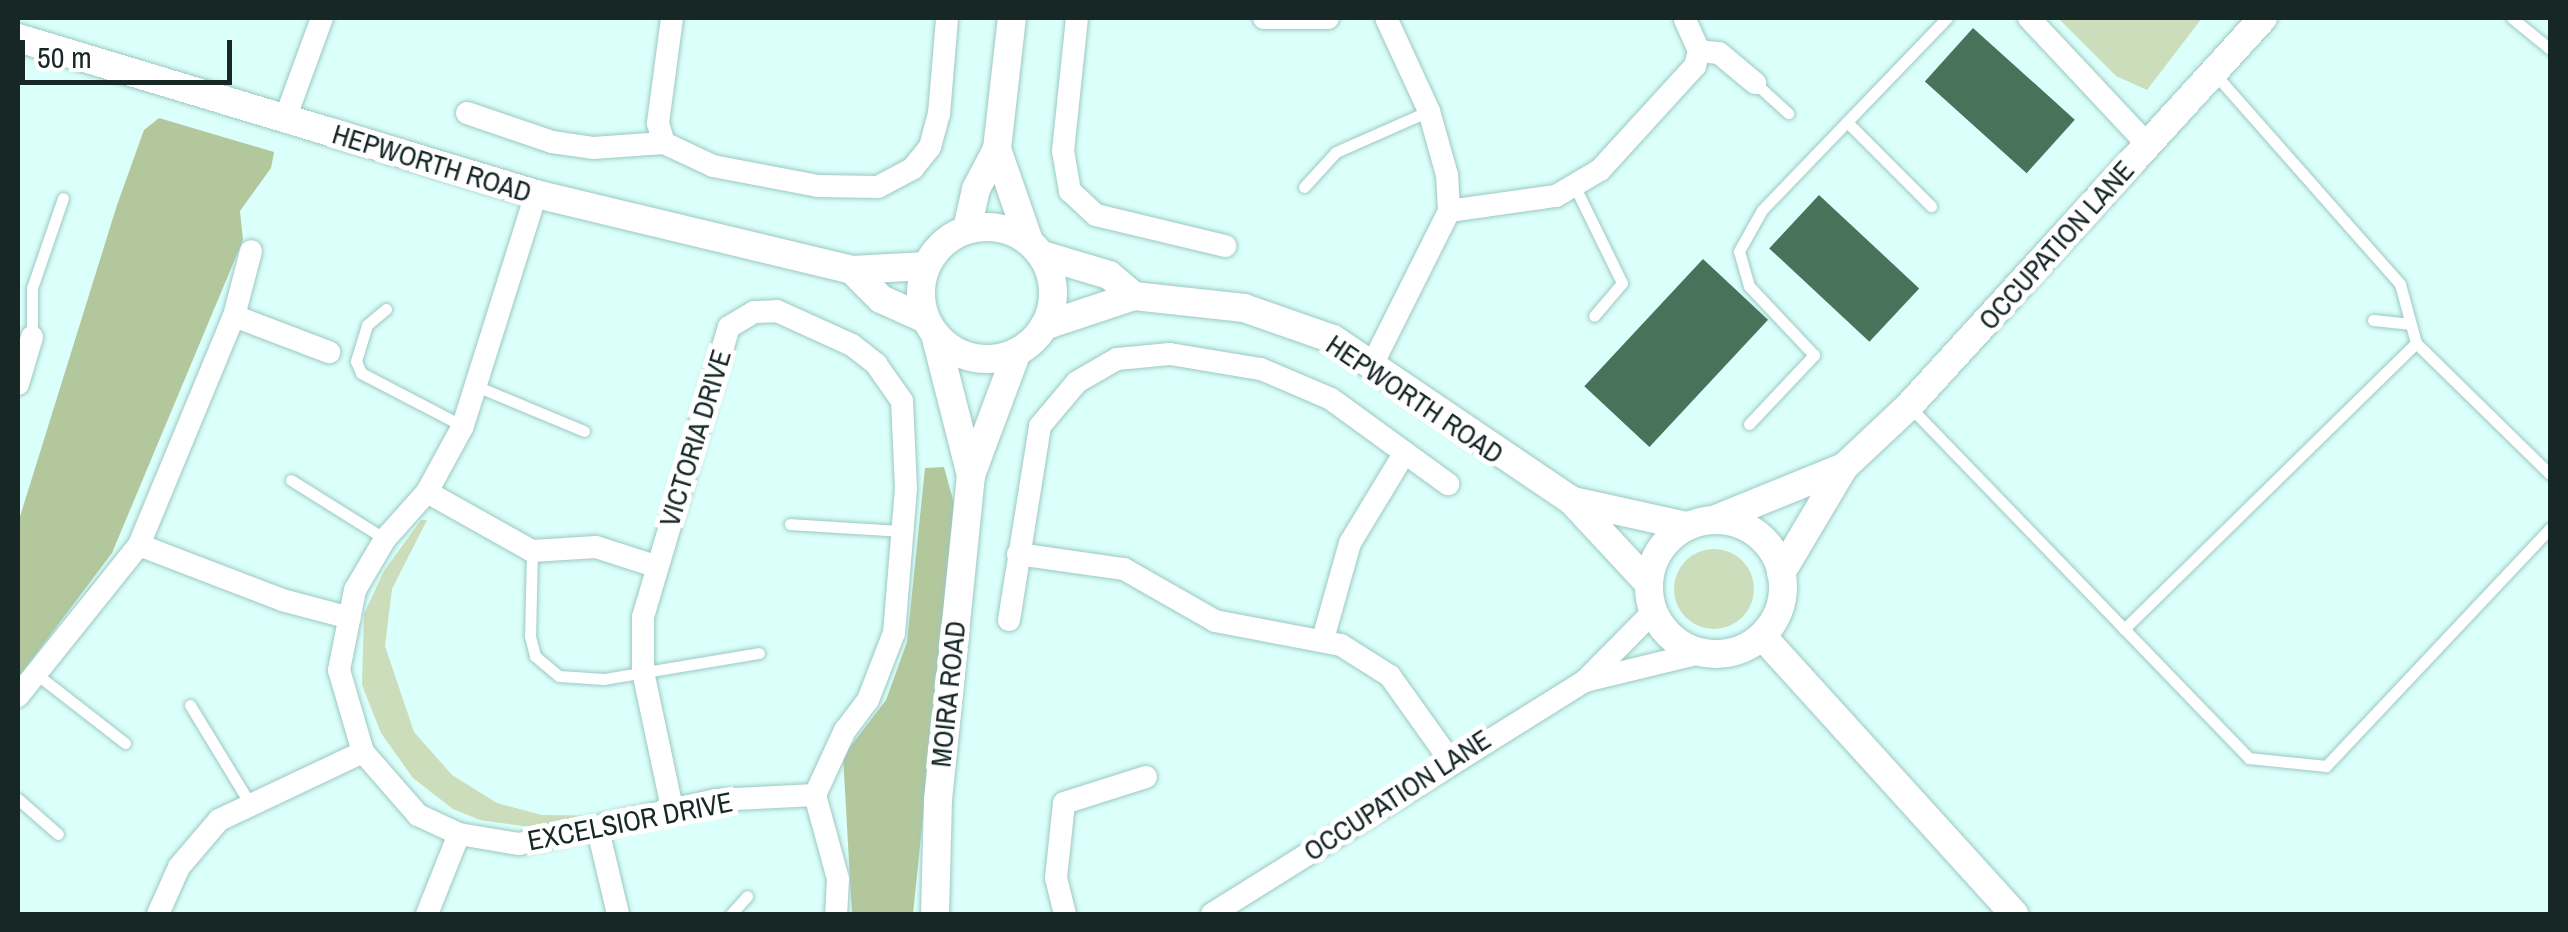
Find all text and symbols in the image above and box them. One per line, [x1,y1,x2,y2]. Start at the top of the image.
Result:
scale bar [25,20,238,82]
text: 50 m [37,37,92,77]
street label: HEPWORTH ROAD [328,117,536,209]
street label: OCCUPATION LANE [1971,153,2141,337]
street label: HEPWORTH ROAD [1320,327,1510,471]
street label: VICTORIA DRIVE [652,345,738,531]
street label: MOIRA ROAD [924,619,972,769]
street label: OCCUPATION LANE [1297,722,1497,868]
street label: EXCELSIOR DRIVE [525,785,735,857]

